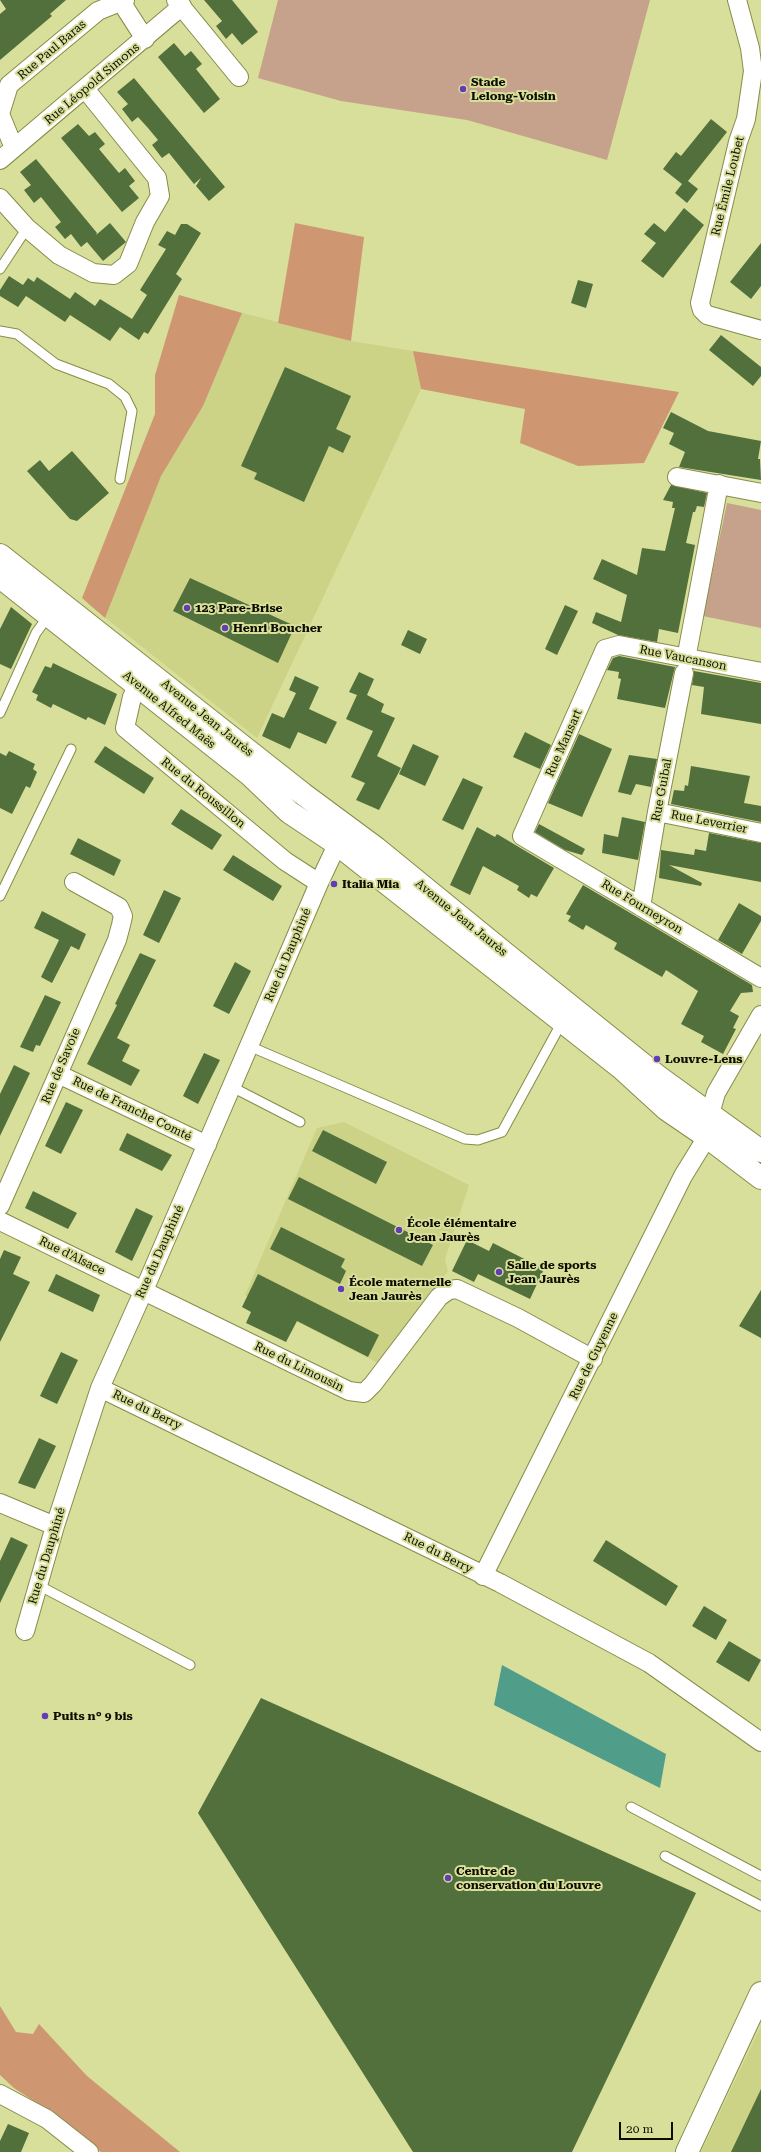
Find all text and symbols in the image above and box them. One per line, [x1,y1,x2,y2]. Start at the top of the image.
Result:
street label: Rue Paul Baras [15,17,89,83]
street label: Rue Léopold Simons [42,40,142,128]
place label: Stade Lelong-Voisin [471,75,556,103]
marker: Stade Lelong-Voisin [458,84,468,94]
street label: Rue Émile Loubet [709,135,747,237]
place label: 123 Pare-Brise [195,601,283,615]
marker: 123 Pare-Brise [182,603,192,613]
place label: Henri Boucher [233,621,322,635]
marker: Henri Boucher [220,623,230,633]
street label: Rue Vaucanson [638,642,728,674]
street label: Avenue Alfred Maës [120,668,218,752]
street label: Avenue Jean Jaurès [158,677,256,759]
street label: Rue Mansart [543,707,585,779]
street label: Rue du Roussillon [158,755,248,831]
street label: Rue Guibal [649,757,675,823]
street label: Rue Leverrier [670,808,748,836]
place label: Italia Mia [342,877,399,891]
street label: Avenue Jean Jaurès [412,877,510,959]
street label: Rue Fourneyron [598,877,686,937]
marker: Italia Mia [329,879,339,889]
street label: Rue du Dauphiné [262,906,314,1004]
street label: Rue de Savoie [39,1026,83,1106]
place label: Louvre-Lens [665,1052,743,1066]
marker: Louvre-Lens [652,1054,662,1064]
street label: Rue de Franche Comté [70,1074,194,1144]
street label: Rue du Dauphiné [133,1203,187,1301]
place label: École élémentaire Jean Jaurès [407,1216,516,1244]
marker: École élémentaire Jean Jaurès [394,1225,404,1235]
street label: Rue d'Alsace [37,1234,107,1278]
place label: Salle de sports Jean Jaurès [507,1258,596,1286]
marker: Salle de sports Jean Jaurès [494,1267,504,1277]
place label: École maternelle Jean Jaurès [349,1275,451,1303]
marker: École maternelle Jean Jaurès [336,1284,346,1294]
street label: Rue de Guyenne [567,1310,621,1402]
street label: Rue du Limousin [252,1339,346,1395]
street label: Rue du Berry [110,1387,184,1433]
street label: Rue du Dauphiné [25,1506,69,1606]
street label: Rue du Berry [401,1529,475,1577]
place label: Puits n° 9 bis [53,1709,133,1723]
marker: Puits n° 9 bis [40,1711,50,1721]
place label: Centre de conservation du Louvre [456,1864,601,1892]
marker: Centre de conservation du Louvre [443,1873,453,1883]
scale bar [621,2114,675,2140]
text: 20 m [626,2122,653,2136]

